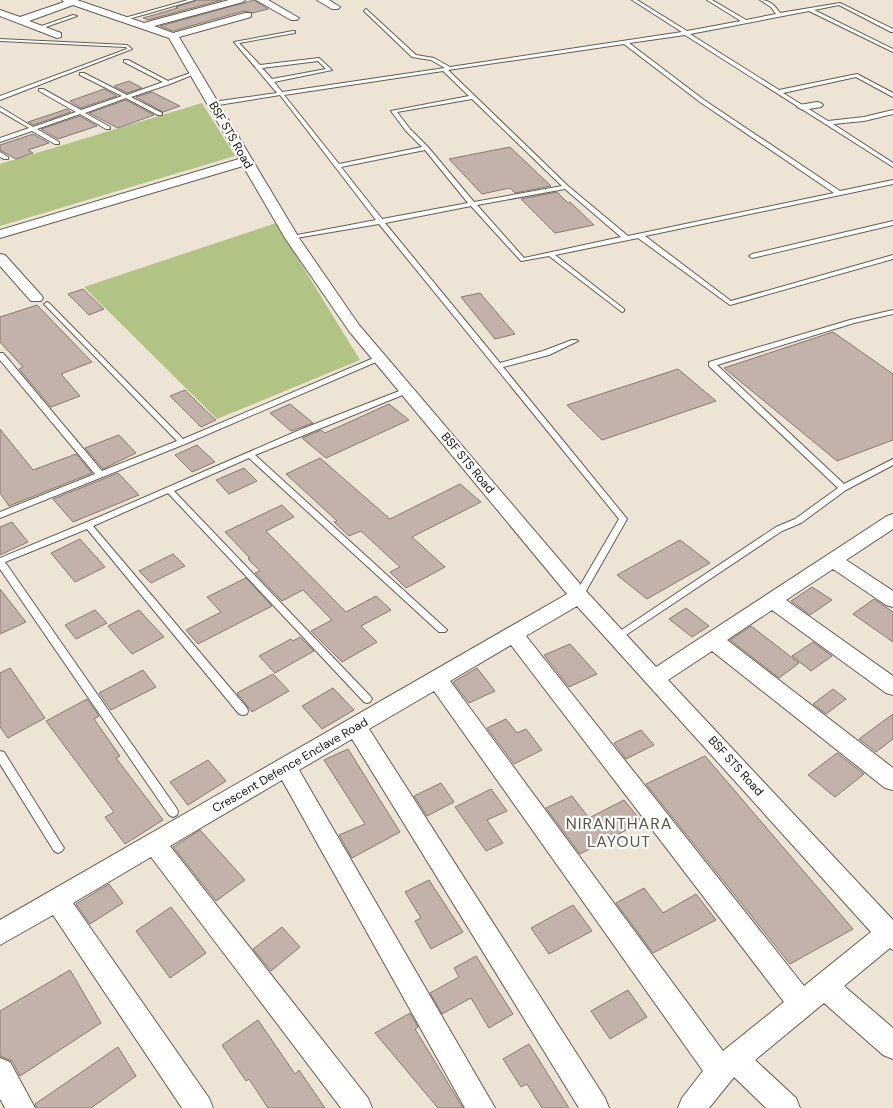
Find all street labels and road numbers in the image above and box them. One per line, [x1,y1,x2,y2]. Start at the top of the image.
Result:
street label: BSF STS Road [205,98,257,172]
street label: BSF STS Road [438,429,498,497]
street label: Crescent Defence Enclave Road [209,714,371,816]
street label: BSF STS Road [705,733,767,799]

